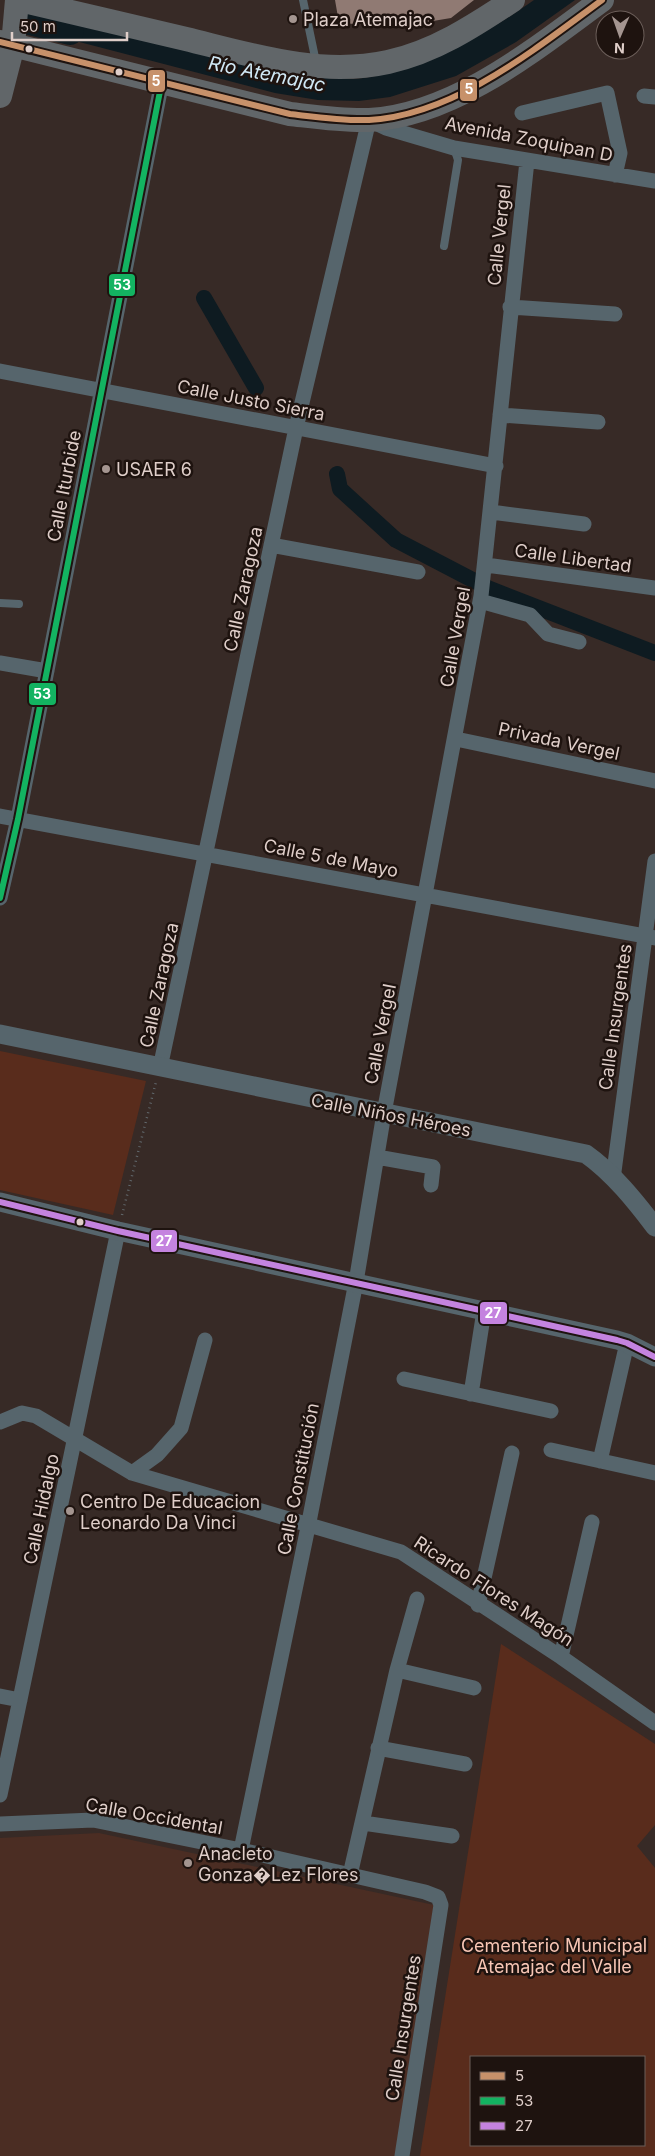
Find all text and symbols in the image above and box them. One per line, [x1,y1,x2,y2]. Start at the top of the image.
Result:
place label: Plaza Atemajac [303,9,433,30]
scale bar [12,10,128,42]
north arrow [595,10,645,60]
marker: Plaza Atemajac [287,13,299,25]
text: 50 m [20,17,56,36]
text: N [614,40,625,57]
unlabelled marker [24,44,34,54]
water label: Río Atemajac [207,51,328,97]
unlabelled marker [114,67,124,77]
line badge: 5 [147,69,166,93]
text: 5 [152,72,161,89]
line badge: 5 [459,78,478,102]
text: 5 [465,80,474,97]
street label: Avenida Zoquipan D [443,112,615,166]
street label: Calle Vergel [483,183,515,287]
line badge: 53 [108,273,136,297]
text: 53 [113,276,131,293]
street label: Calle Justo Sierra [175,375,327,425]
street label: Calle Iturbide [43,428,85,544]
place label: USAER 6 [116,459,192,480]
marker: USAER 6 [100,463,112,475]
street label: Calle Zaragoza [219,524,267,654]
street label: Calle Libertad [513,539,633,577]
street label: Calle Vergel [436,585,474,689]
line badge: 53 [28,682,57,706]
text: 53 [33,685,51,702]
street label: Privada Vergel [496,718,622,764]
street label: Calle 5 de Mayo [262,835,400,881]
street label: Calle Zaragoza [135,920,183,1050]
street label: Calle Insurgentes [594,943,636,1091]
street label: Calle Vergel [360,982,400,1086]
street label: Calle Niños Héroes [309,1089,473,1141]
unlabelled marker [75,1217,85,1227]
line badge: 27 [150,1229,178,1253]
text: 27 [156,1232,172,1249]
line badge: 27 [479,1301,508,1325]
text: 27 [485,1304,501,1321]
street label: Calle Constitución [273,1401,323,1557]
street label: Calle Hidalgo [19,1452,63,1566]
place label: Centro De Educacion Leonardo Da Vinci [80,1491,260,1533]
marker: Centro De Educacion Leonardo Da Vinci [64,1505,76,1517]
street label: Ricardo Flores Magón [410,1532,578,1650]
street label: Calle Occidental [84,1794,224,1838]
place label: Anacleto Gonza�Lez Flores [198,1843,359,1885]
marker: Anacleto Gonza�Lez Flores [182,1857,194,1869]
park label: Cementerio Municipal Atemajac del Valle [461,1935,647,1977]
street label: Calle Insurgentes [381,1954,425,2102]
legend [470,2056,645,2146]
text: 5 [515,2066,524,2085]
text: 53 [515,2091,533,2110]
text: 27 [515,2116,533,2135]

